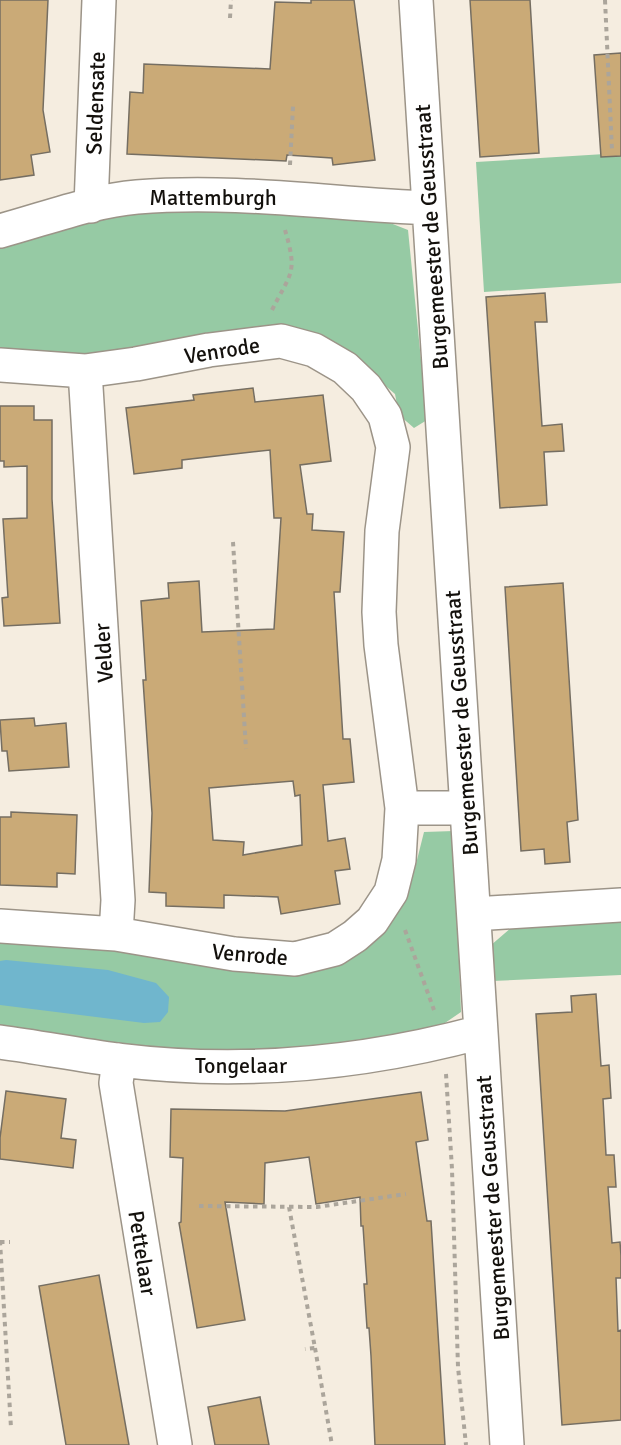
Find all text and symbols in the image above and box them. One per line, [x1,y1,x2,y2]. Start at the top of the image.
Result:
street label: Seldensate [80,51,111,155]
street label: Burgemeester de Geusstraat [409,103,454,371]
street label: Mattemburgh [149,184,277,211]
street label: Venrode [182,331,262,370]
street label: Burgemeester de Geusstraat [439,589,484,857]
street label: Velder [88,622,119,684]
street label: Venrode [211,938,289,971]
street label: Tongelaar [195,1052,287,1079]
street label: Burgemeester de Geusstraat [470,1074,515,1342]
street label: Pettelaar [122,1208,163,1298]

